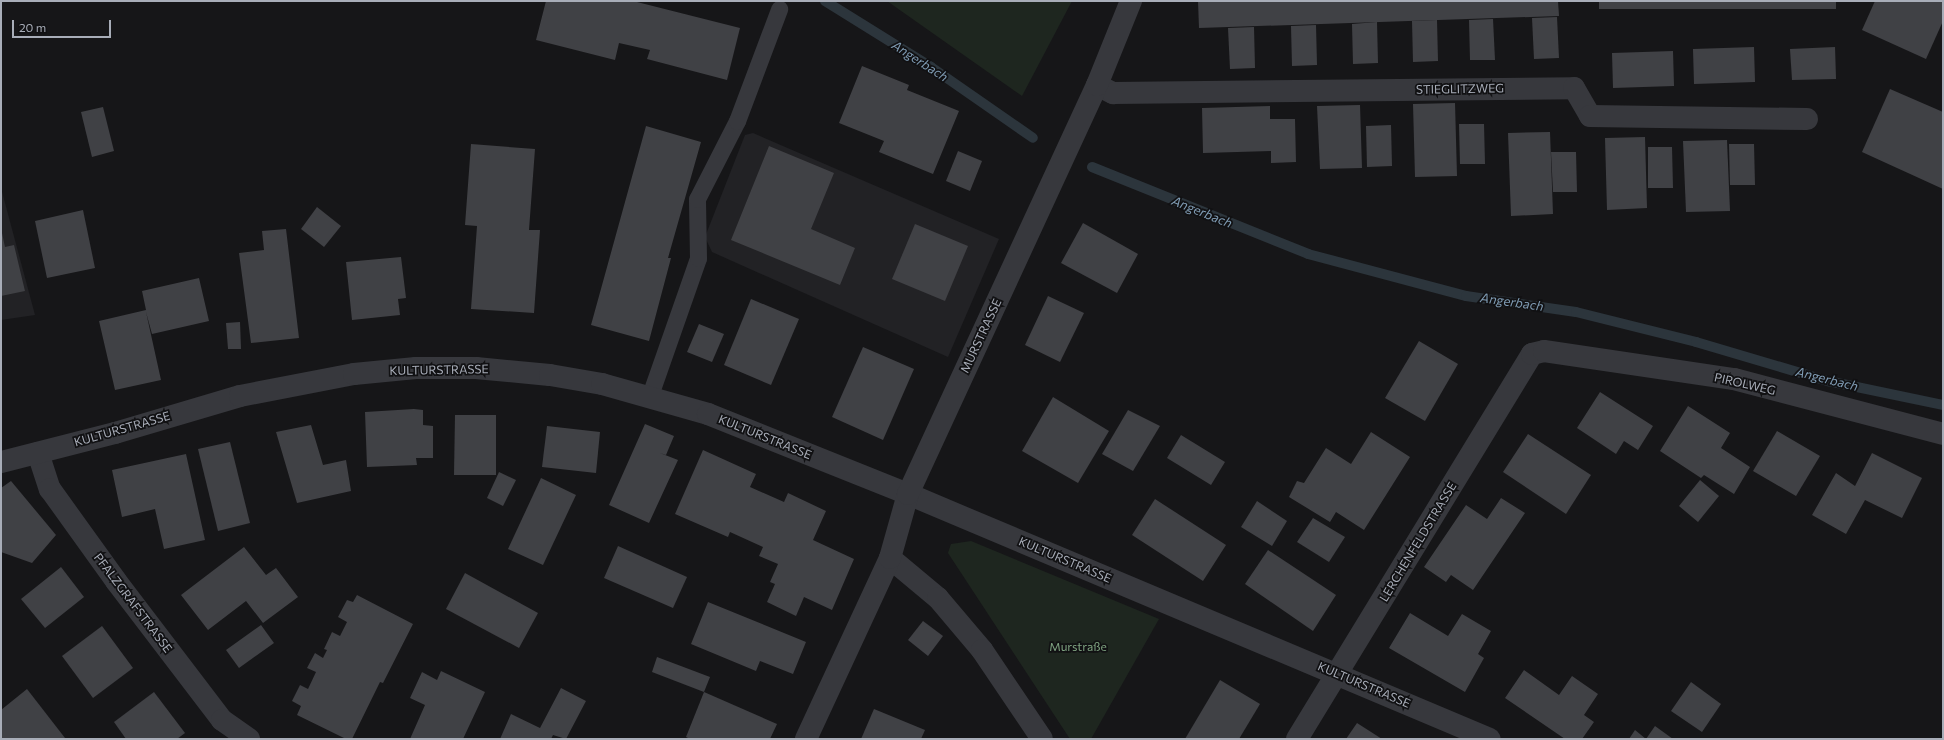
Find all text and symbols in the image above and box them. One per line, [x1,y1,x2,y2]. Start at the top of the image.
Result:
scale bar [14,12,113,38]
text: 20 m [19,20,46,34]
water label: Angerbach [889,37,951,85]
street label: STIEGLITZWEG [1416,81,1504,97]
water label: Angerbach [1170,193,1234,231]
water label: Angerbach [1479,290,1545,314]
street label: MURSTRASSE [958,297,1004,375]
street label: KULTURSTRASSE [389,362,489,378]
water label: Angerbach [1794,364,1860,394]
street label: PIROLWEG [1713,370,1777,398]
street label: KULTURSTRASSE [72,408,172,450]
street label: KULTURSTRASSE [716,412,814,462]
street label: LERCHENFELDSTRASSE [1377,480,1459,604]
street label: KULTURSTRASSE [1017,534,1113,586]
street label: PFALZGRAFSTRASSE [91,550,175,656]
park label: Murstraße [1049,640,1107,654]
street label: KULTURSTRASSE [1316,659,1412,711]

